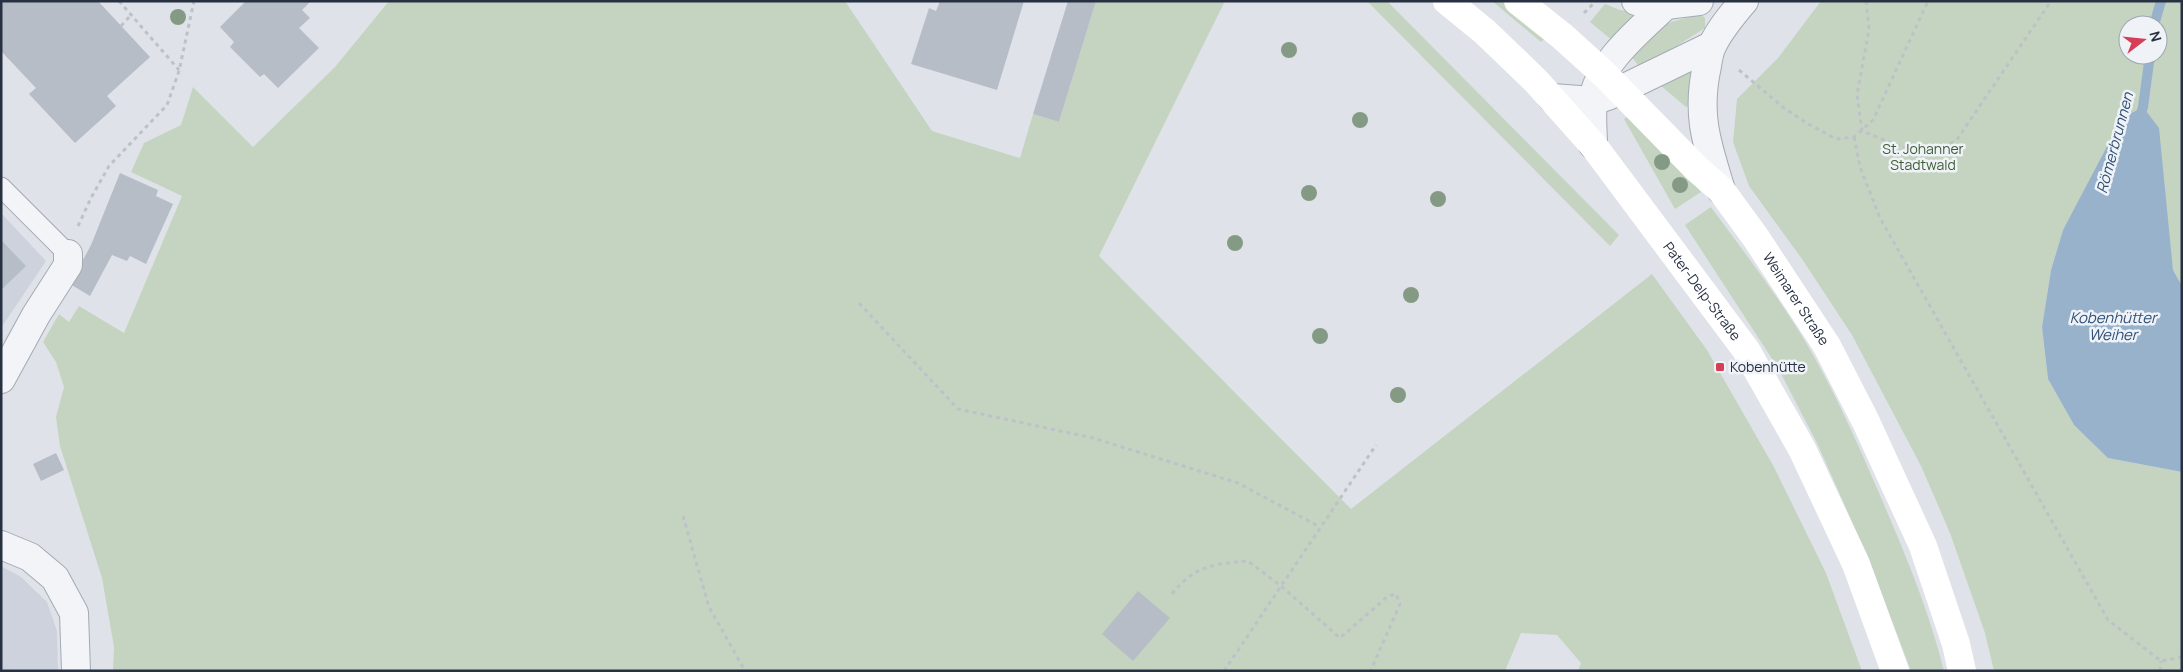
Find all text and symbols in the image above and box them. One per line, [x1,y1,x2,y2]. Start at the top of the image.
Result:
north arrow [2118,15,2168,65]
text: N [2145,29,2166,44]
water label: Römerbrunnen [2091,89,2138,196]
park label: St. Johanner Stadtwald [1882,139,1964,174]
street label: Pater-Delp-Straße [1659,238,1746,344]
street label: Weimarer Straße [1759,248,1834,349]
water label: Kobenhütter Weiher [2070,307,2159,345]
place label: Kobenhütte [1730,357,1806,376]
marker: Kobenhütte [1714,361,1726,373]

